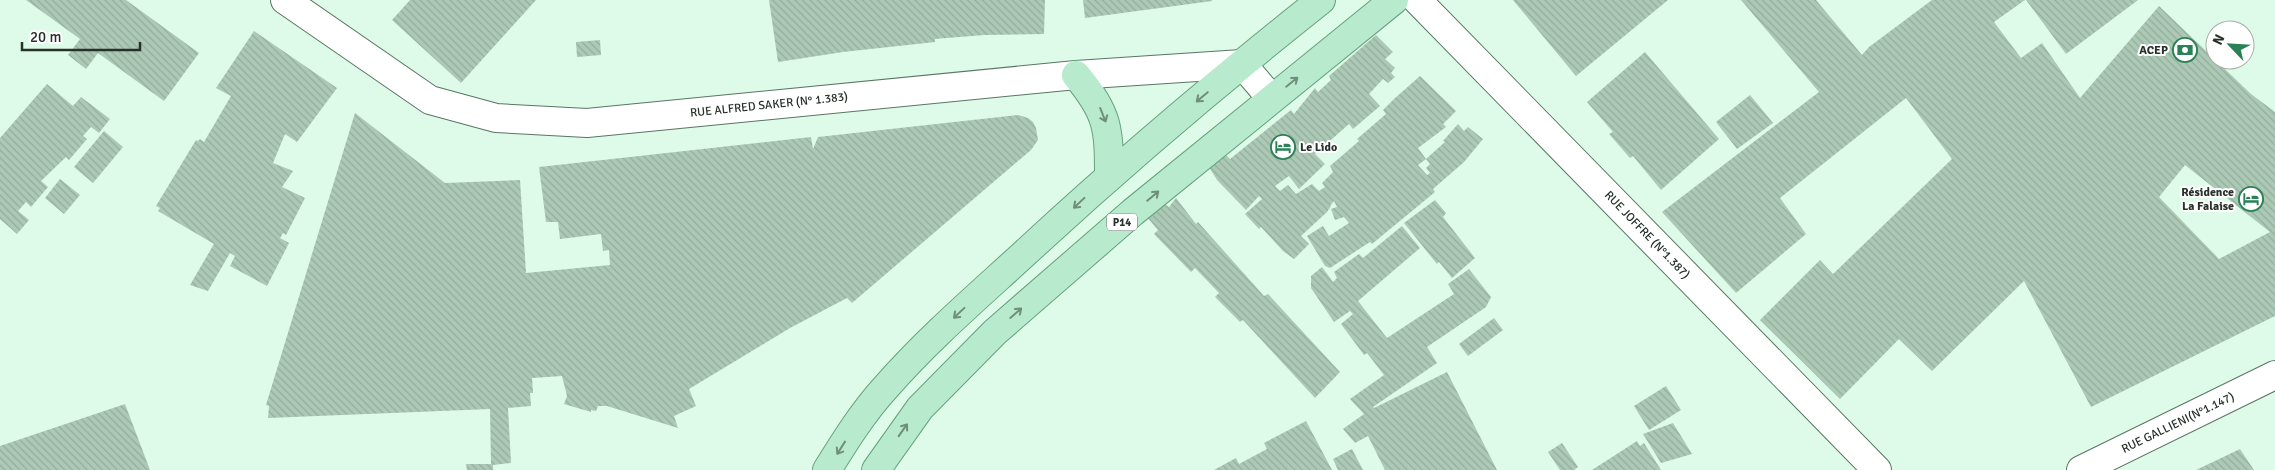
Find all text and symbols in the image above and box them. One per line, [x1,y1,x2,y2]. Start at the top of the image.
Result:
scale bar [22,20,140,52]
north arrow [2205,20,2255,70]
text: 20 m [30,28,61,46]
text: N [2209,32,2228,48]
bank icon: ACEP [2172,37,2198,63]
place label: ACEP [2139,43,2168,58]
one-way arrow [1285,76,1298,87]
street label: RUE ALFRED SAKER (N° 1.383) [689,89,849,121]
one-way arrow [1196,91,1209,102]
one-way arrow [1099,107,1108,122]
hotel icon: Le Lido [1270,134,1296,160]
place label: Le Lido [1300,140,1337,155]
place label: Résidence La Falaise [2181,185,2234,214]
hotel icon: Résidence La Falaise [2238,186,2264,212]
street label: RUE JOFFRE (N°1.387) [1601,188,1693,282]
one-way arrow [1146,190,1159,201]
one-way arrow [1072,197,1085,209]
road number: P14 [1107,213,1137,230]
one-way arrow [953,307,966,319]
one-way arrow [1010,308,1023,319]
street label: RUE GALLIENI(N°1.147) [2119,389,2237,457]
one-way arrow [898,424,909,437]
one-way arrow [835,440,845,454]

